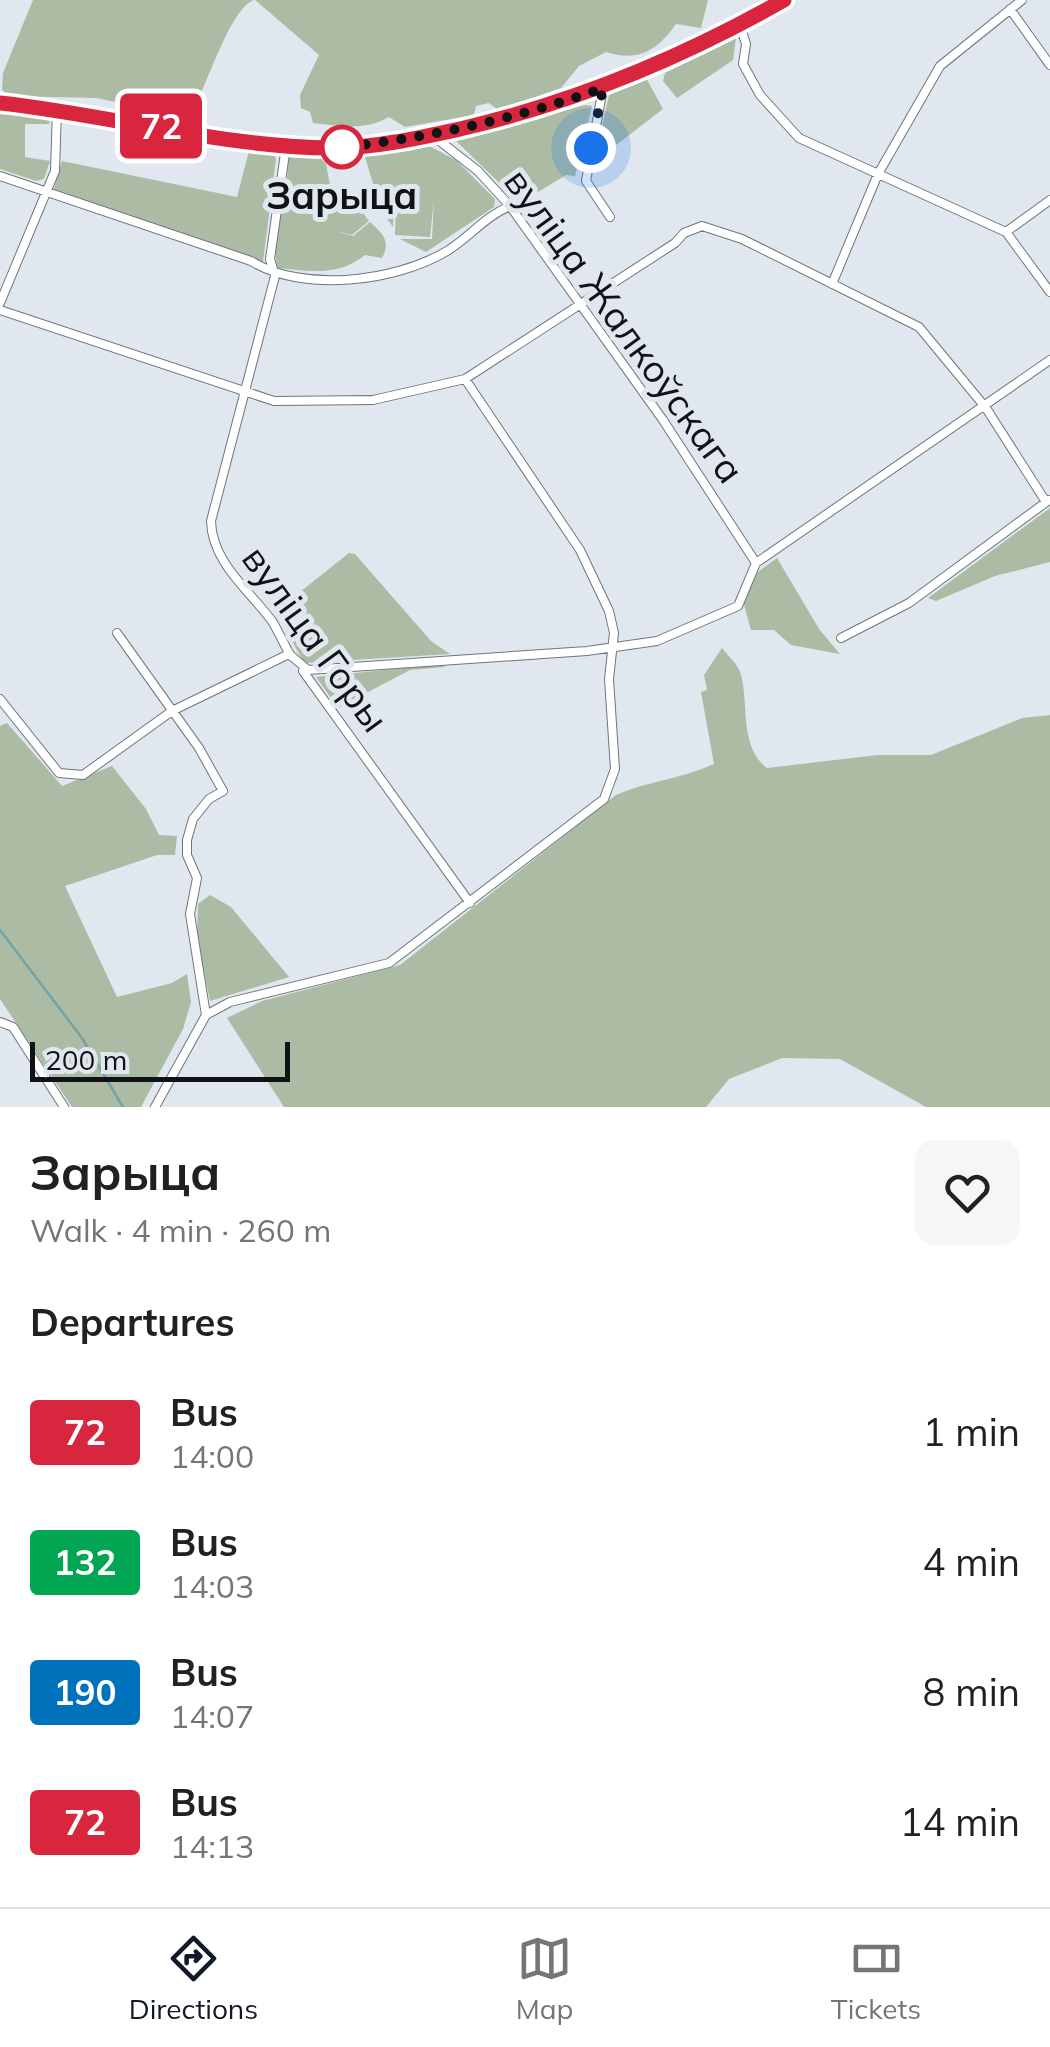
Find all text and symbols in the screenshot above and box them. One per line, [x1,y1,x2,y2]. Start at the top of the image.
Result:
line badge: 72 [116,94,206,158]
text: 72 [140,104,182,148]
your location [566,123,616,173]
marker: Зарыца [321,126,363,168]
street label: вуліца Жалкоўскага [494,159,755,492]
place label: Зарыца [267,171,417,219]
street label: вуліца Горы [232,536,400,741]
scale bar [30,1037,290,1082]
text: 200 m [45,1042,127,1077]
button: heart [915,1140,1020,1245]
text: Зарыца [30,1142,221,1202]
text: Walk · 4 min · 260 m [30,1210,331,1250]
text: Departures [30,1298,234,1346]
text: Bus [170,1388,238,1436]
text: 1 min [923,1408,1020,1456]
text: 72 [64,1410,106,1454]
text: 14:00 [170,1436,254,1476]
text: Bus [170,1518,238,1566]
text: 4 min [923,1538,1020,1586]
text: 132 [53,1540,117,1584]
text: 14:03 [170,1566,254,1606]
text: Bus [170,1648,238,1696]
text: 8 min [923,1668,1020,1716]
text: 190 [53,1670,117,1714]
text: 14:07 [170,1696,254,1736]
text: Bus [170,1778,238,1826]
text: 14 min [900,1798,1020,1846]
text: 72 [64,1800,106,1844]
text: 14:13 [170,1826,254,1866]
tab: Directions [129,1931,258,2026]
tab: Map [516,1931,573,2026]
tab: Tickets [831,1931,921,2026]

